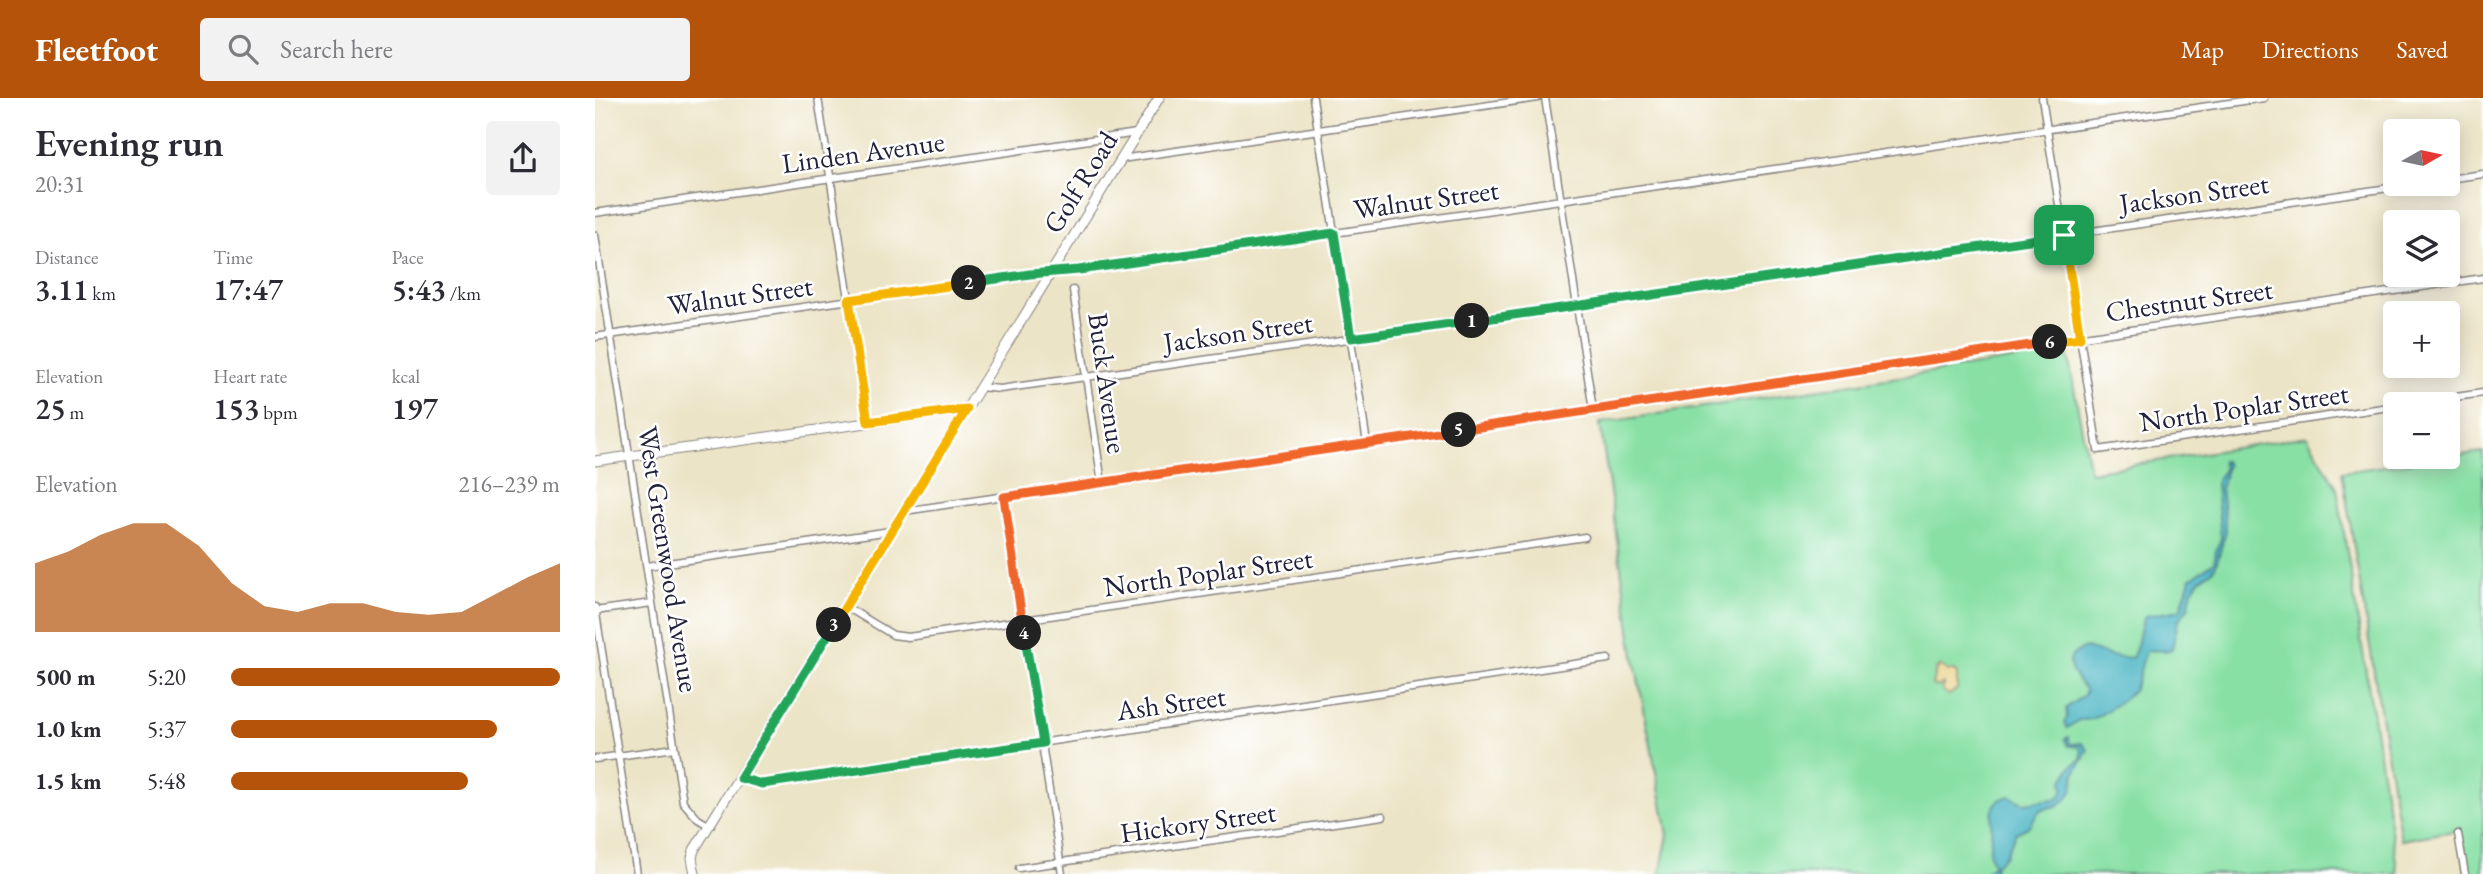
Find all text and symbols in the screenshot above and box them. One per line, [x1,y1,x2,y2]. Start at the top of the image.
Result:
search box [200,18,690,81]
text: Fleetfoot [35,28,158,71]
icon: search [224,30,262,68]
text: Search here [280,32,393,66]
text: Map [2181,34,2224,65]
text: Directions [2262,34,2359,65]
text: Saved [2397,34,2448,65]
text: Evening run [35,118,224,167]
north arrow [2383,119,2461,196]
map controls [2383,119,2460,469]
button: share [486,121,560,195]
street label: Linden Avenue [779,123,947,181]
street label: Golf Road [1035,124,1126,240]
street label: Jackson Street [2115,165,2271,222]
text: 20:31 [35,169,85,199]
street label: Walnut Street [1351,171,1501,227]
pin [2034,205,2094,265]
button: layers [2383,210,2460,287]
icon: arrive [2045,216,2083,254]
text: Distance [35,245,98,270]
text: Time [213,245,253,270]
text: Pace [392,245,424,270]
pin: 2 [951,266,987,300]
street label: Walnut Street [665,267,815,323]
text: 3.11 [35,270,88,309]
text: 17:47 [213,270,283,309]
text: 5:43 [392,270,446,309]
text: 2 [963,270,974,295]
street label: Chestnut Street [2103,270,2275,330]
text: km [88,281,116,306]
text: /km [446,281,481,306]
button: + [2383,301,2460,378]
street label: Jackson Street [1159,304,1315,361]
pin: 1 [1455,304,1489,339]
text: 1 [1466,308,1477,333]
street label: Buck Avenue [1080,310,1136,456]
pin: 6 [2033,324,2067,360]
text: 6 [2044,329,2055,354]
text: Elevation [35,364,103,389]
text: Heart rate [213,364,287,389]
text: kcal [392,364,420,389]
street label: North Poplar Street [2137,374,2351,439]
text: 25 [35,389,66,428]
text: 153 [213,389,260,428]
text: 197 [392,389,438,428]
button: − [2383,392,2460,469]
text: m [66,400,84,425]
text: bpm [260,400,298,425]
pin: 5 [1441,412,1477,448]
text: 5 [1453,417,1464,442]
street label: West Greenwood Avenue [630,423,708,695]
text: Elevation [35,469,118,499]
text: 216–239 m [459,469,560,499]
street label: North Poplar Street [1101,539,1315,604]
pin: 3 [817,608,851,642]
text: 3 [828,612,839,637]
pin: 4 [1007,616,1041,650]
text: 4 [1018,620,1029,645]
text: 500 m [35,662,96,692]
text: 5:20 [147,662,186,692]
street label: Ash Street [1113,677,1228,729]
text: 1.0 km [35,714,102,744]
text: 5:37 [147,714,186,744]
text: 1.5 km [35,766,102,796]
text: 5:48 [147,766,186,796]
street label: Hickory Street [1118,793,1278,851]

